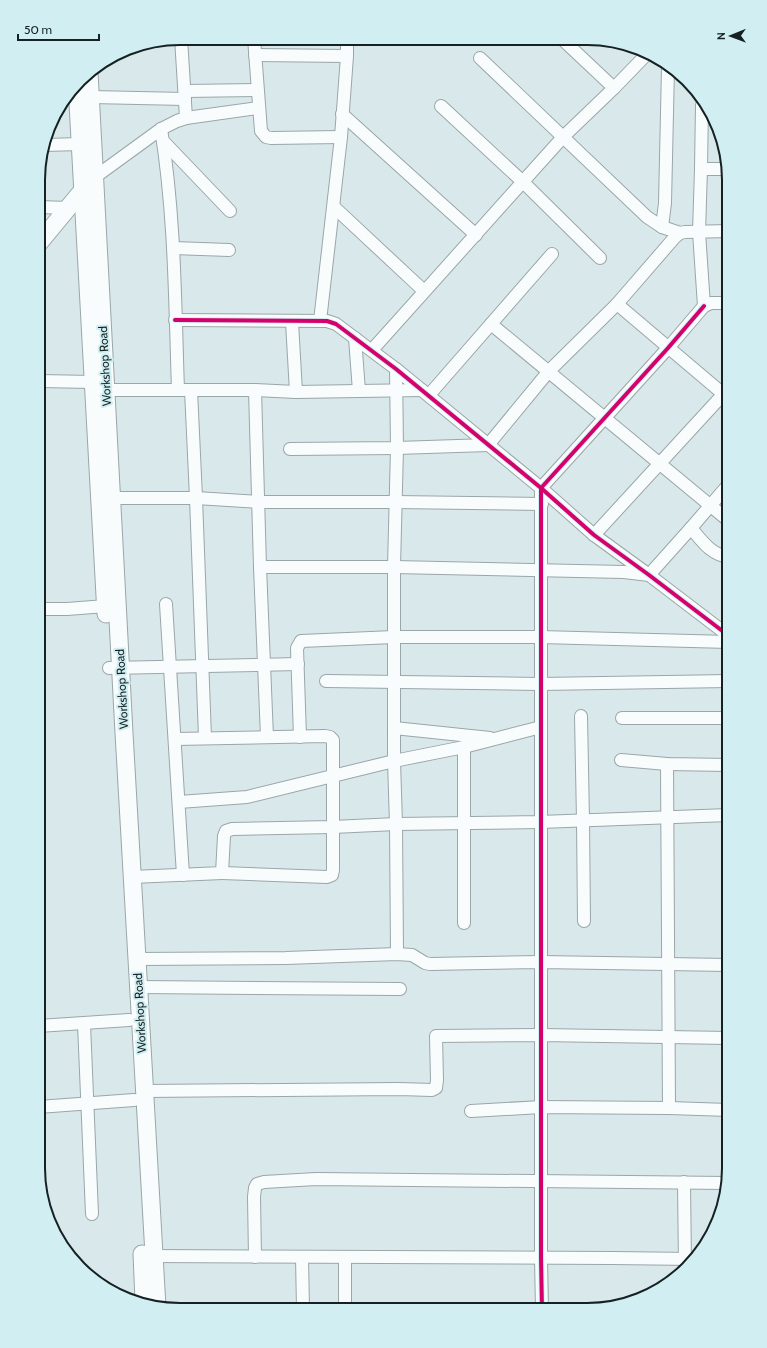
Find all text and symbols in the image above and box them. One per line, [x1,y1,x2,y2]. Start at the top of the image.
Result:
scale bar [18,16,99,42]
north arrow [711,16,751,56]
text: 50 m [24,22,52,37]
text: N [714,32,728,40]
street label: Workshop Road [95,326,114,406]
street label: Workshop Road [112,649,131,729]
street label: Workshop Road [130,973,149,1053]

